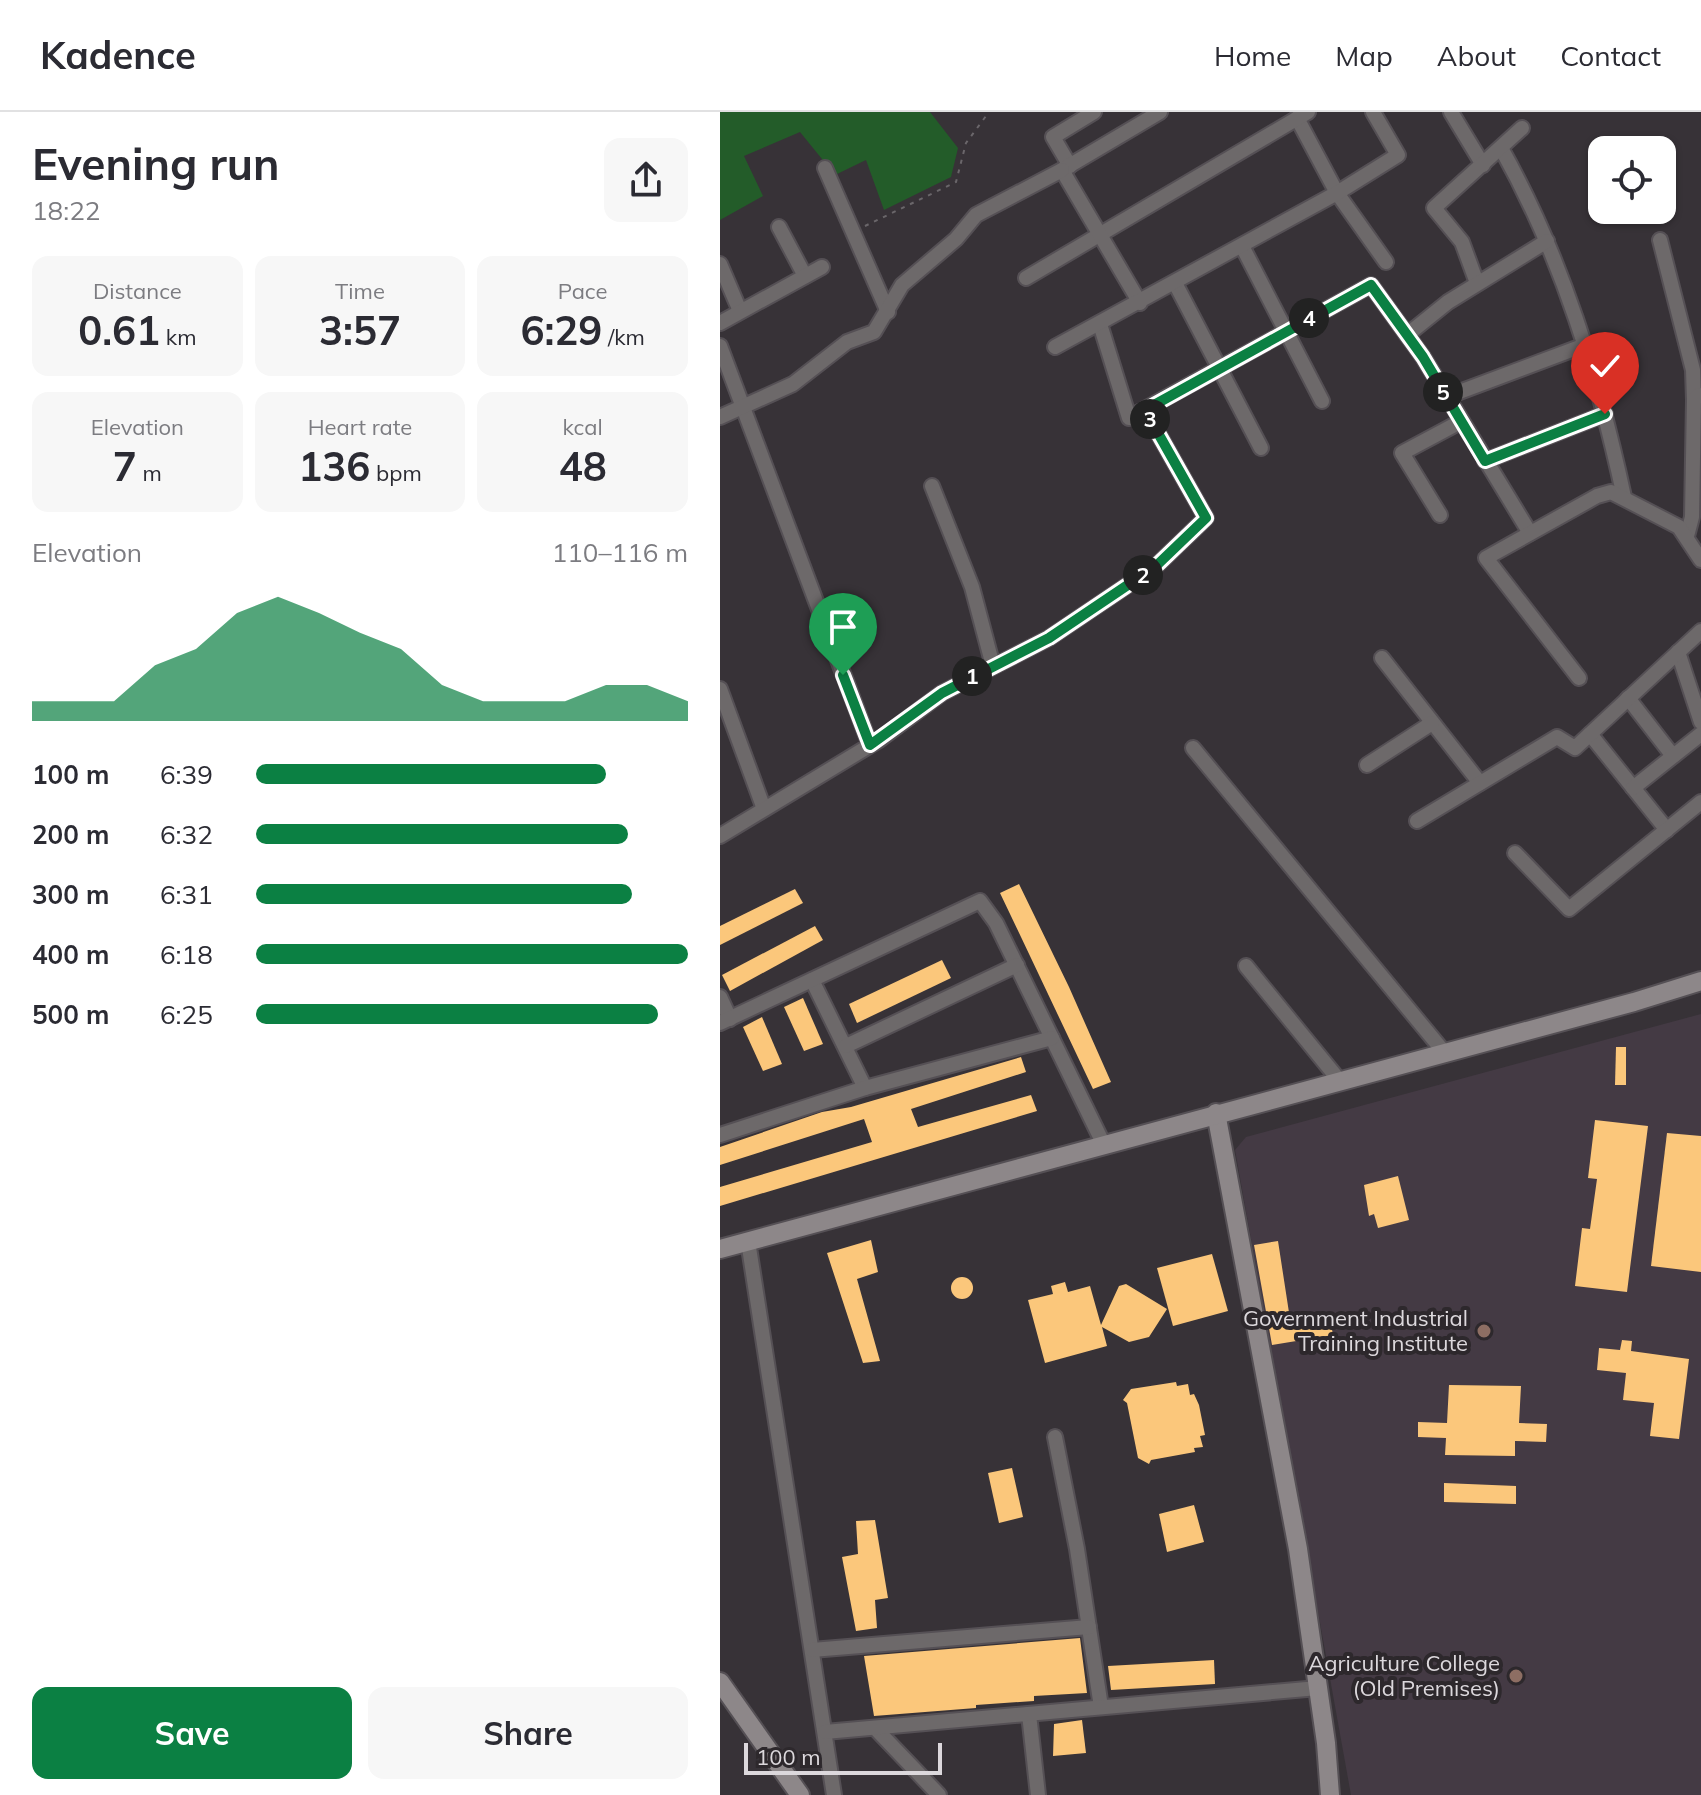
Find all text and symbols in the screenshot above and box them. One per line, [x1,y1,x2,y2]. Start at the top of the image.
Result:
text: Kadence [40,31,196,79]
text: Home [1214,38,1291,73]
text: Map [1335,38,1393,73]
text: About [1437,38,1516,73]
text: Contact [1560,38,1661,73]
text: Evening run [32,136,279,191]
map controls [1588,136,1676,224]
button: locate [1588,136,1676,224]
button: share [604,138,688,222]
text: 18:22 [32,194,100,227]
text: Distance [93,277,182,305]
text: Time [335,277,385,305]
text: Pace [558,277,607,305]
pin: 4 [1289,298,1329,338]
text: 4 [1302,304,1316,332]
text: 0.61 [78,305,160,355]
text: 3:57 [319,305,401,355]
text: 6:29 [520,305,602,355]
text: km [160,323,196,351]
text: /km [602,323,645,351]
pin [1571,332,1639,414]
icon: check [1583,344,1627,388]
pin: 5 [1423,372,1463,412]
text: 5 [1436,378,1450,406]
pin: 3 [1130,399,1170,439]
text: 3 [1143,405,1157,433]
text: Elevation [91,413,184,441]
text: Heart rate [308,413,412,441]
text: kcal [563,413,603,441]
text: 7 [113,441,137,491]
text: 136 [298,441,370,491]
text: 48 [559,441,607,491]
text: m [137,459,162,487]
text: bpm [370,459,422,487]
text: Elevation [32,536,142,569]
text: 110–116 m [552,536,688,569]
pin: 2 [1123,555,1163,595]
text: 2 [1136,561,1150,589]
pin [809,593,877,675]
icon: arrive [821,605,865,649]
pin: 1 [952,656,992,696]
text: 1 [965,662,979,690]
text: 100 m [32,758,109,791]
text: 6:39 [160,758,213,791]
text: 200 m [32,818,109,851]
text: 6:32 [160,818,213,851]
text: 300 m [32,878,109,911]
text: 6:31 [160,878,213,911]
text: 400 m [32,938,109,971]
text: 6:18 [160,938,213,971]
text: 500 m [32,998,109,1031]
text: 6:25 [160,998,213,1031]
place label: Government Industrial Training Institute [1243,1304,1468,1357]
marker: Government Industrial Training Institute [1475,1322,1493,1340]
place label: Agriculture College (Old Premises) [1308,1649,1500,1702]
marker: Agriculture College (Old Premises) [1507,1667,1525,1685]
button: Save [32,1687,352,1779]
button: Share [368,1687,688,1779]
scale bar [744,1739,942,1775]
text: 100 m [756,1743,821,1771]

